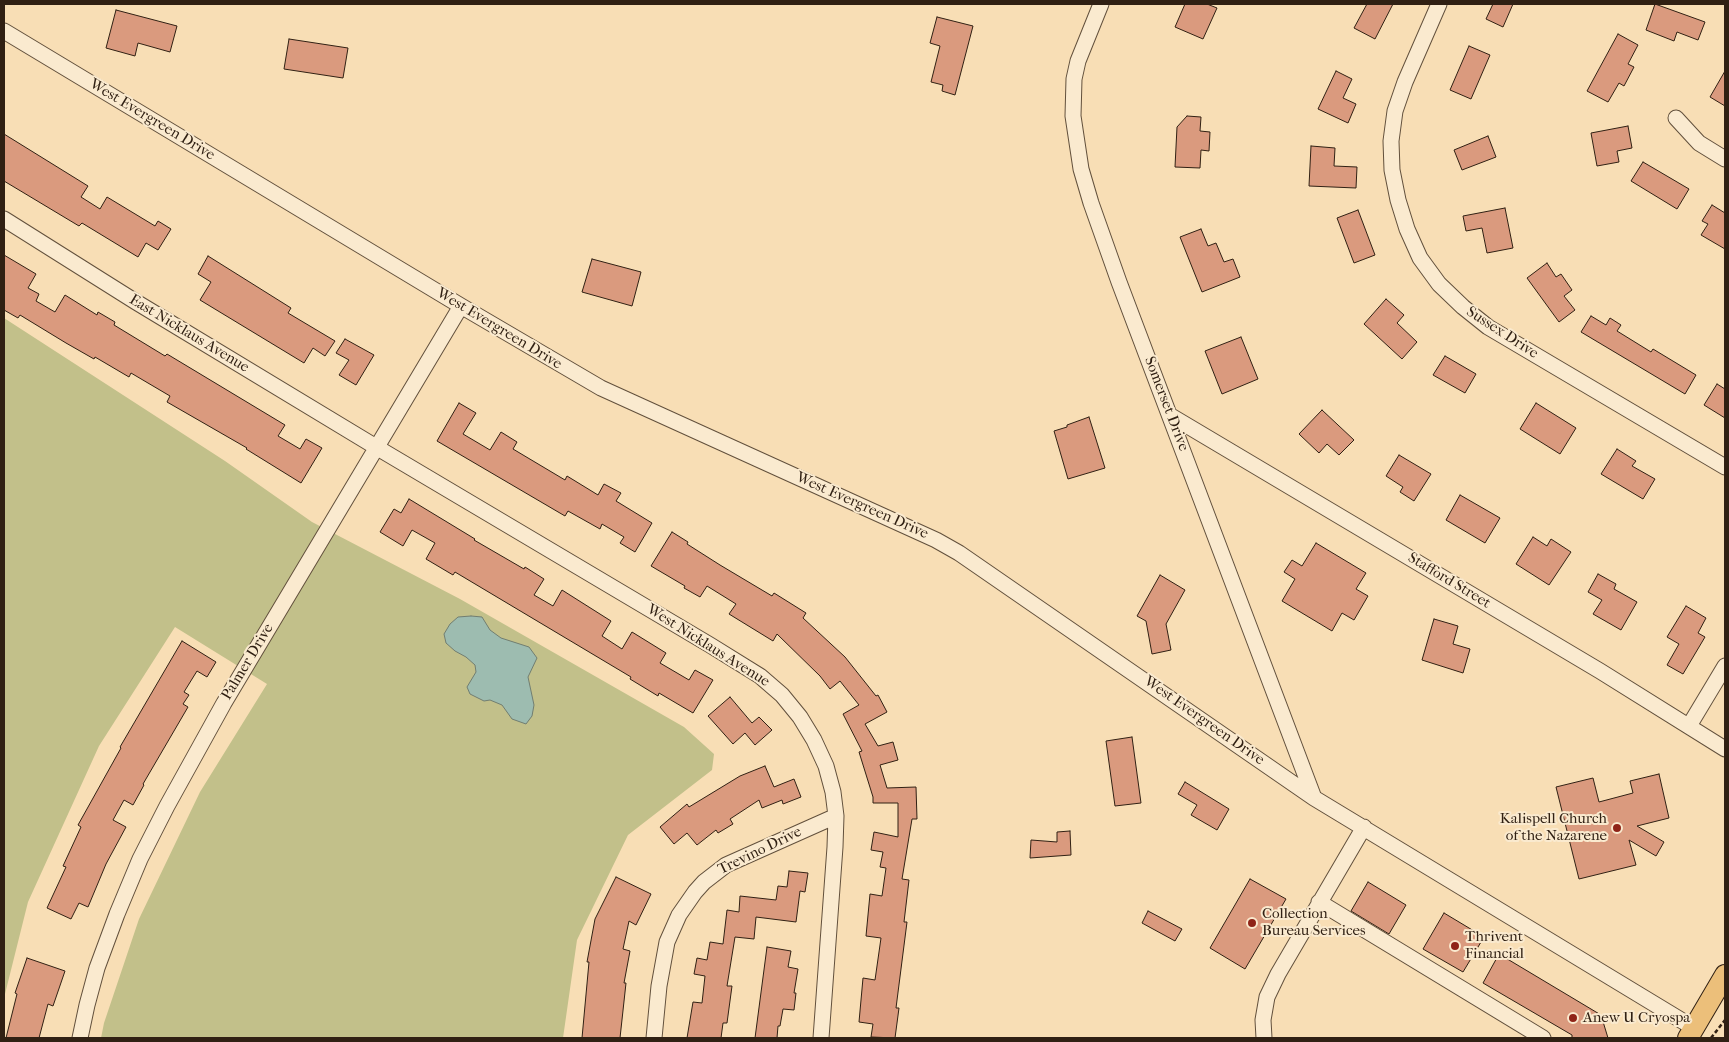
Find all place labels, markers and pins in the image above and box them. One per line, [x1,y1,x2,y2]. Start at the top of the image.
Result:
place label: Kalispell Church of the Nazarene [1500,810,1607,845]
marker: Kalispell Church of the Nazarene [1611,822,1623,834]
place label: Collection Bureau Services [1262,905,1366,940]
marker: Collection Bureau Services [1246,917,1258,929]
place label: Thrivent Financial [1465,928,1524,963]
marker: Thrivent Financial [1449,940,1461,952]
place label: Anew U Cryospa [1583,1009,1690,1027]
marker: Anew U Cryospa [1567,1012,1579,1024]

